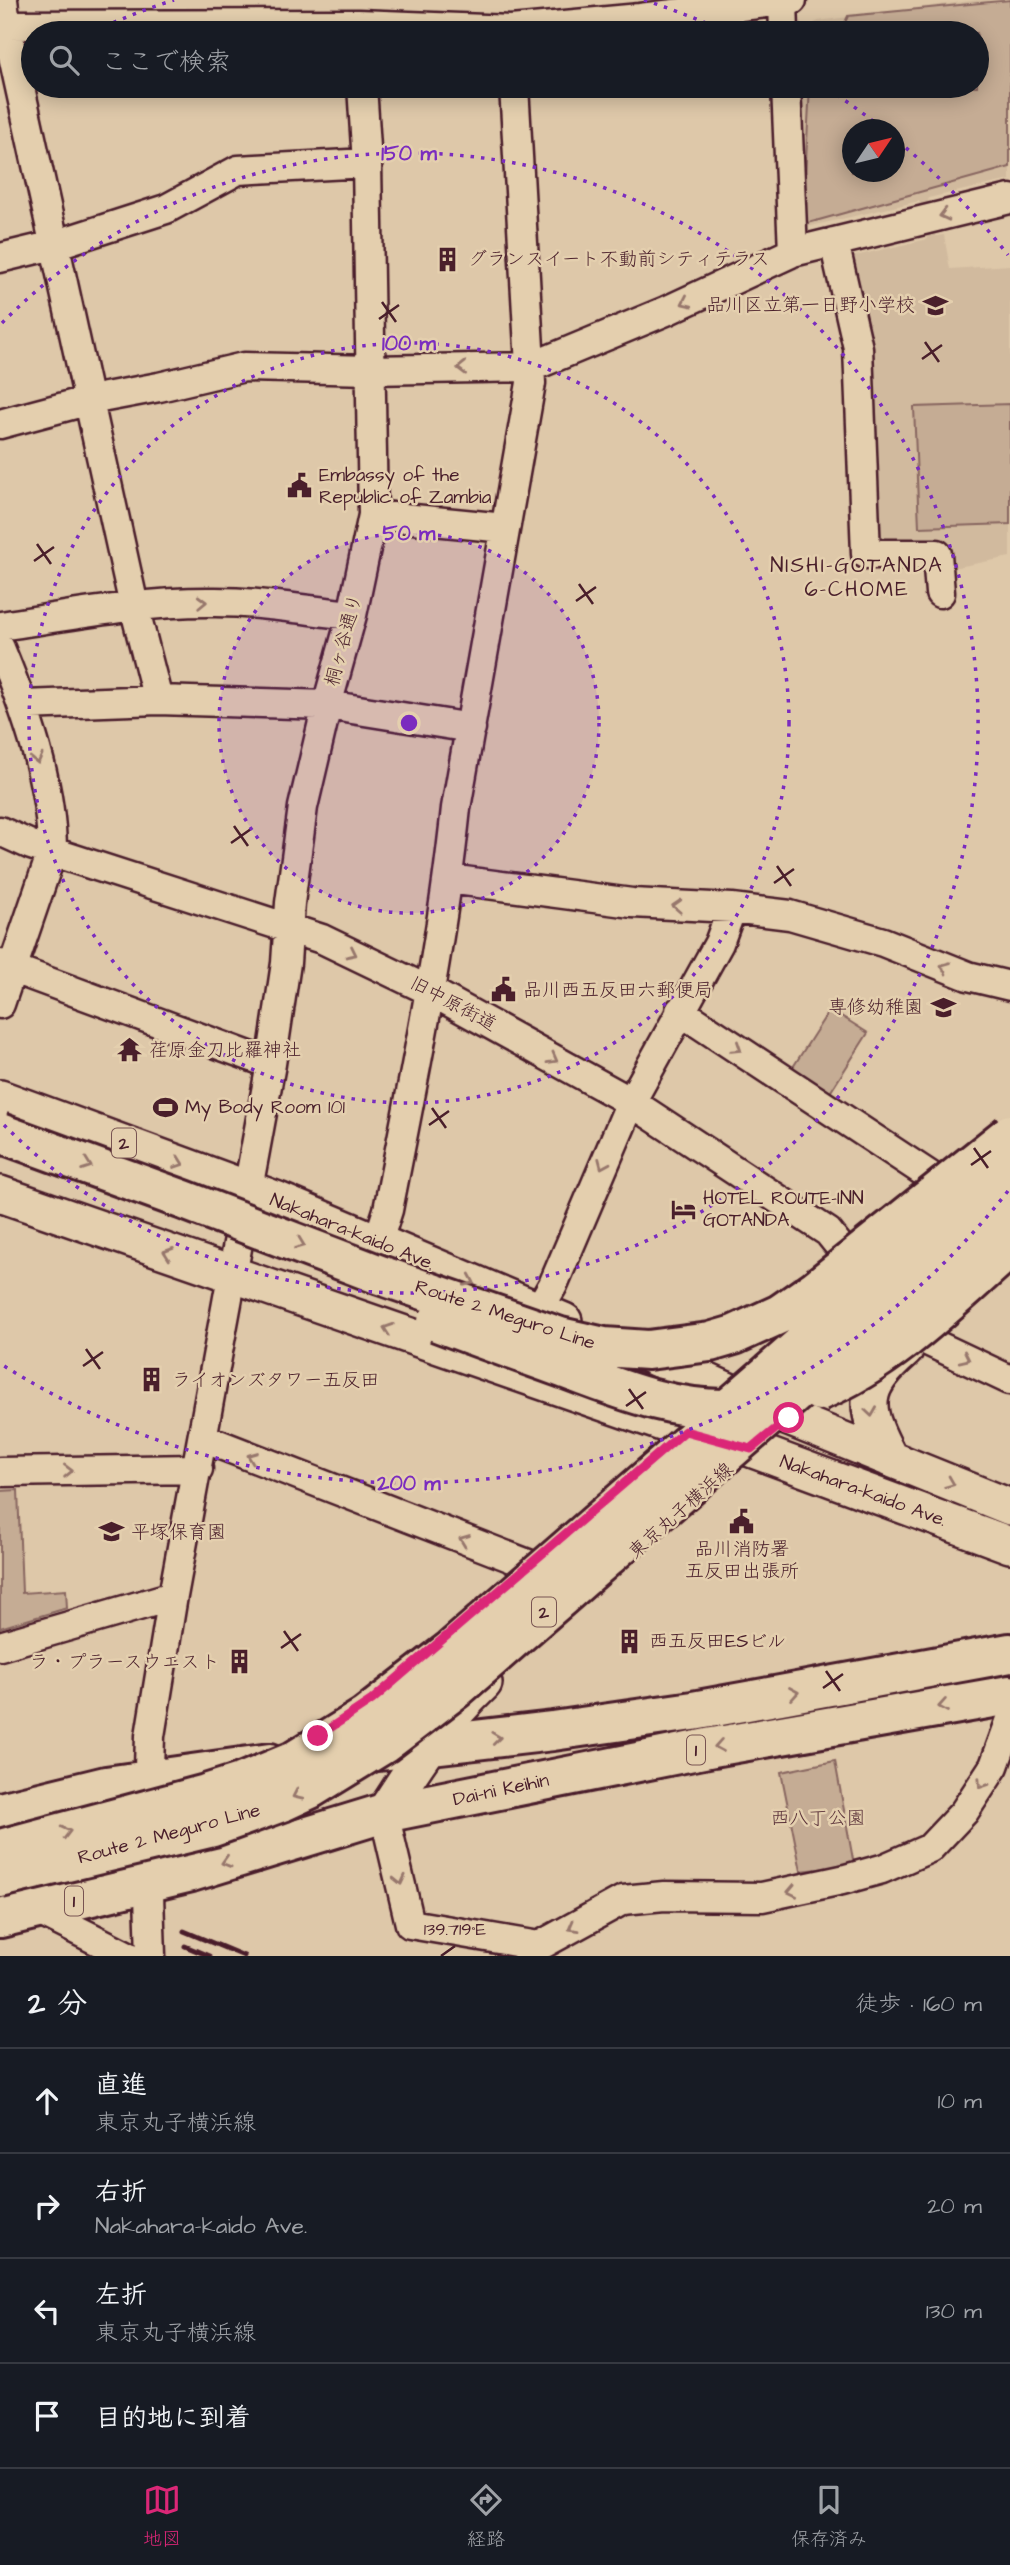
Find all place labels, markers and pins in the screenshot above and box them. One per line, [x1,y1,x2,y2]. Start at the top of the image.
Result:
building icon: グランスイート不動前シティテラス [434,245,462,273]
place label: グランスイート不動前シティテラス [468,246,770,273]
school or university icon: 品川区立第一日野小学校 [921,291,949,319]
place label: 品川区立第一日野小学校 [706,292,915,319]
place label: Embassy of the Republic of Zambia [319,462,492,511]
public building icon: Embassy of the Republic of Zambia [285,472,313,500]
centre of rings [397,711,421,735]
public building icon: 品川西五反田六郵便局 [489,976,517,1004]
place label: 品川西五反田六郵便局 [523,977,713,1004]
school or university icon: 専修幼稚園 [929,993,957,1021]
place label: 専修幼稚園 [828,994,923,1021]
temple icon: 荏原金刀比羅神社 [115,1036,143,1064]
place label: 荏原金刀比羅神社 [149,1037,301,1064]
sports icon: My Body Room 101 [151,1093,179,1121]
place label: My Body Room 101 [185,1094,345,1122]
place label: HOTEL ROUTE-INN GOTANDA [703,1185,864,1234]
hotel icon: HOTEL ROUTE-INN GOTANDA [669,1195,697,1223]
building icon: ライオンズタワー五反田 [138,1366,166,1394]
place label: ライオンズタワー五反田 [172,1367,379,1394]
public building icon: 品川消防署 五反田出張所 [728,1507,756,1535]
school or university icon: 平塚保育園 [97,1518,125,1546]
place label: 平塚保育園 [131,1519,226,1546]
place label: 品川消防署 五反田出張所 [685,1536,799,1585]
building icon: 西五反田ESビル [615,1627,643,1655]
place label: 西五反田ESビル [649,1628,786,1655]
building icon: ラ・プラースウエスト [226,1648,254,1676]
place label: ラ・プラースウエスト [30,1649,220,1676]

